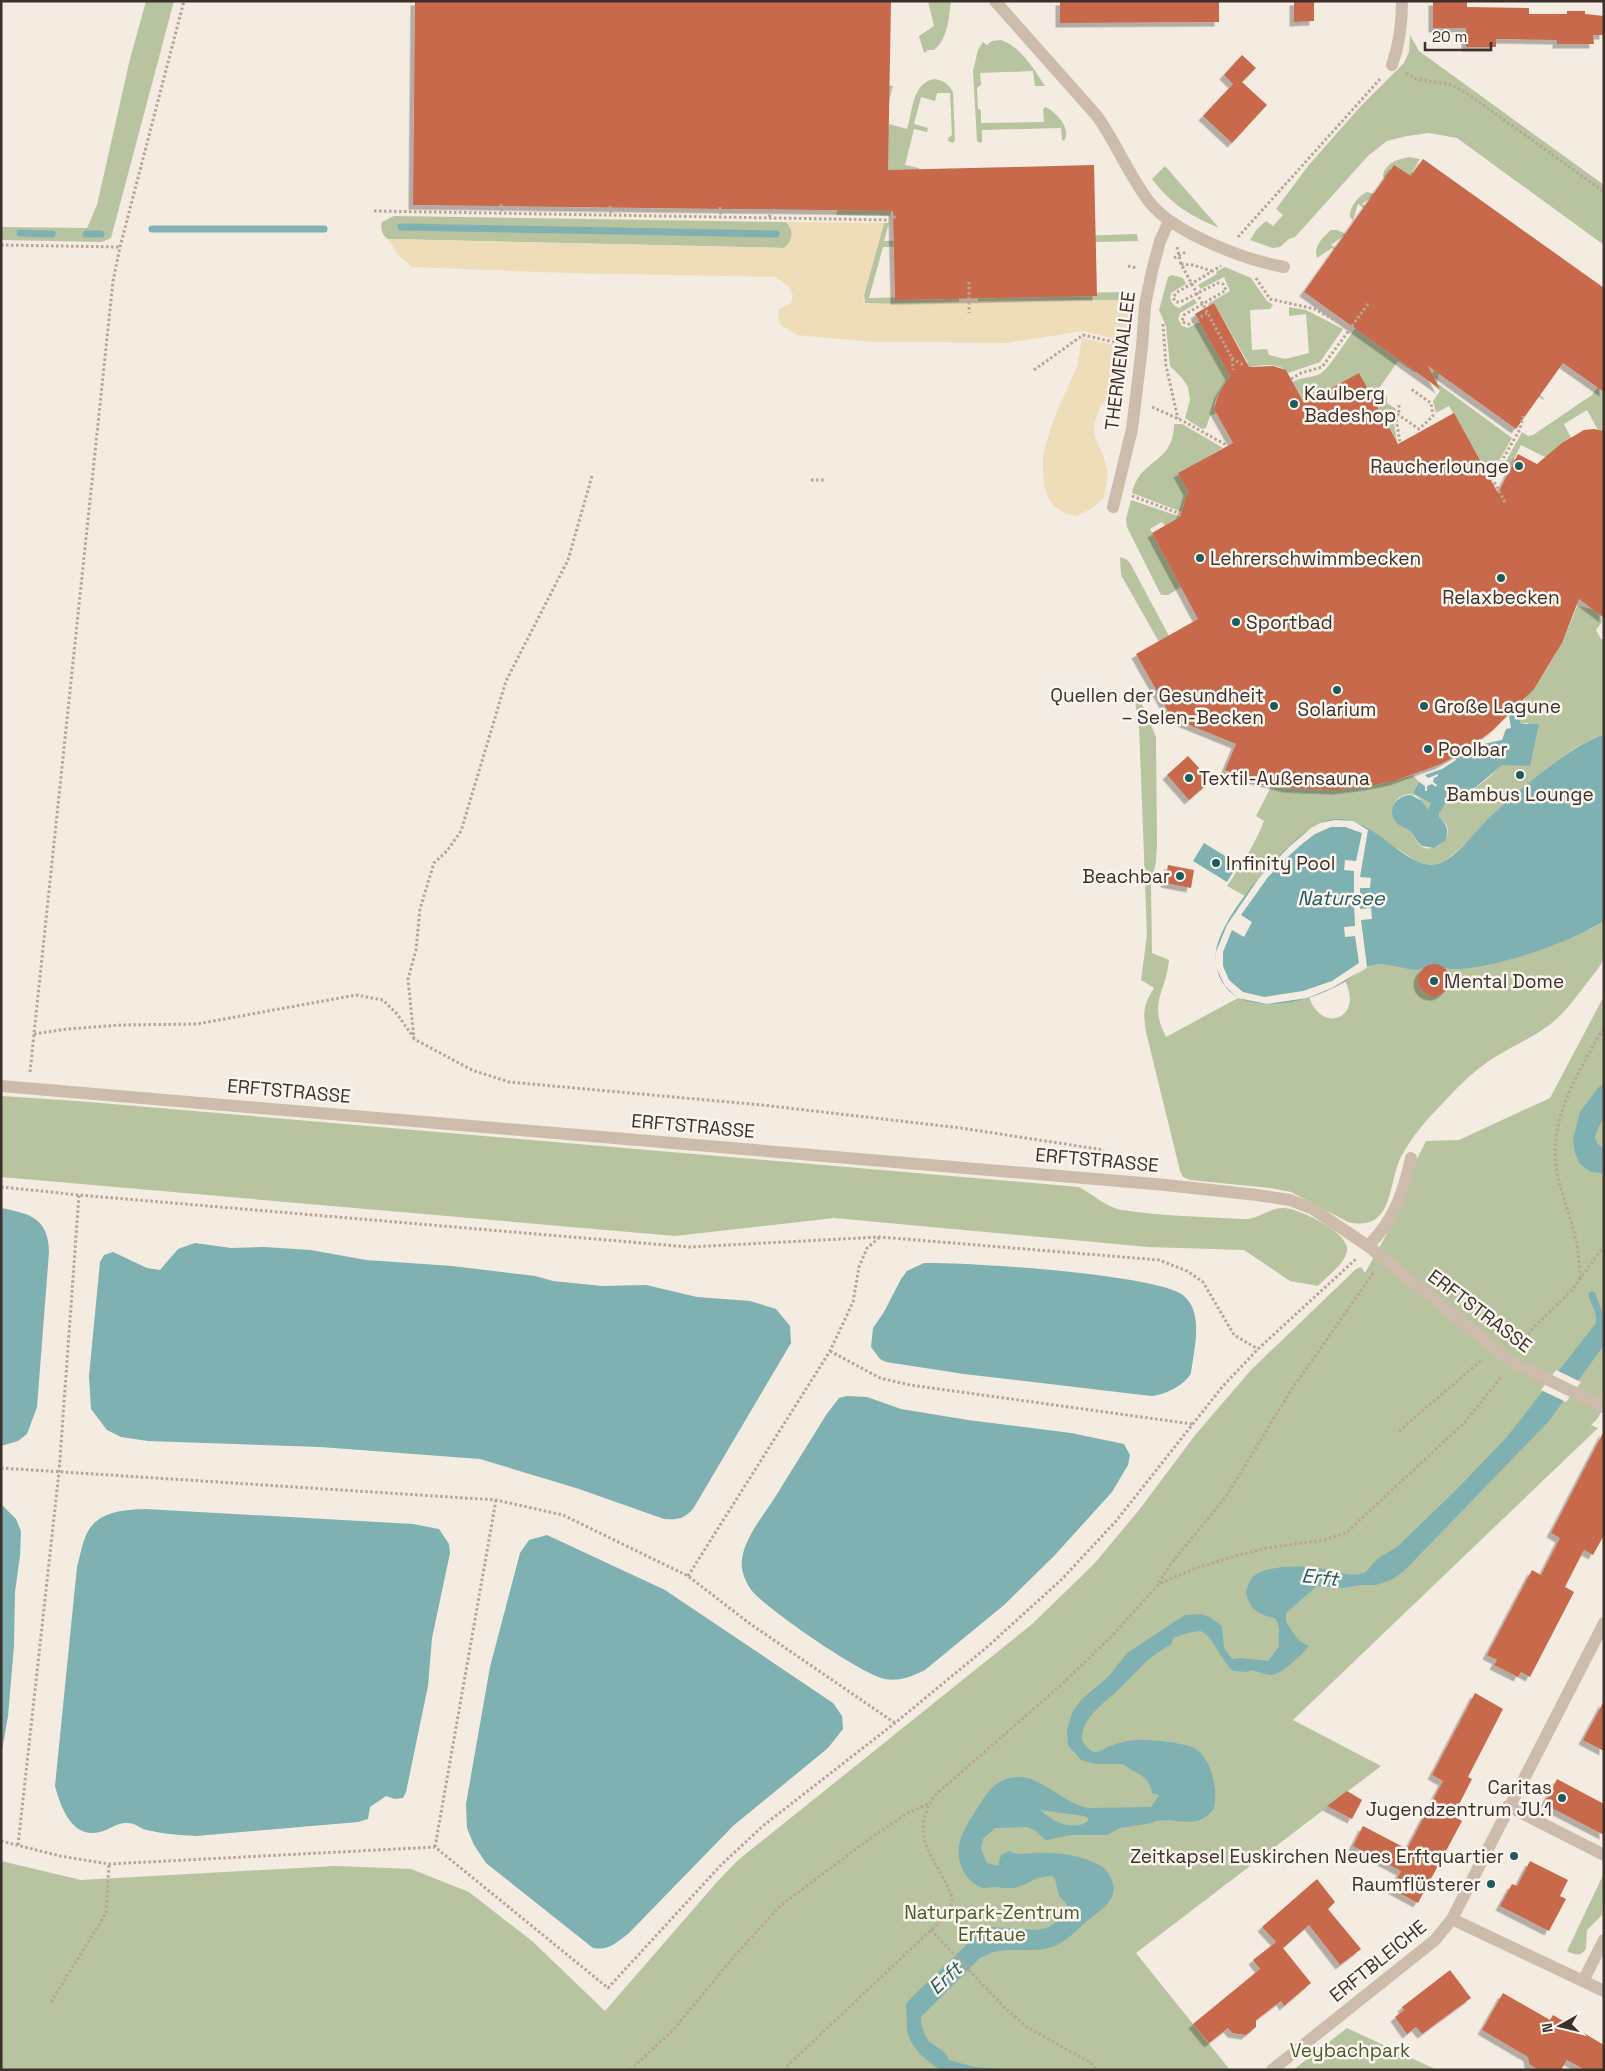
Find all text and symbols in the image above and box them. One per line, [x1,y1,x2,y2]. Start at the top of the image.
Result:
scale bar [1425,20,1491,52]
text: 20 m [1432,27,1467,46]
street label: THERMENALLEE [1099,290,1141,432]
place label: Kaulberg Badeshop [1304,381,1396,428]
marker: Kaulberg Badeshop [1288,398,1300,410]
place label: Raucherlounge [1370,454,1509,479]
marker: Raucherlounge [1513,460,1525,472]
place label: Lehrerschwimmbecken [1210,546,1421,571]
marker: Lehrerschwimmbecken [1194,552,1206,564]
marker: Relaxbecken [1495,572,1507,584]
place label: Relaxbecken [1442,585,1560,610]
place label: Sportbad [1246,610,1333,635]
marker: Sportbad [1230,616,1242,628]
place label: Quellen der Gesundheit – Selen-Becken [1050,683,1264,730]
marker: Solarium [1331,684,1343,696]
place label: Große Lagune [1434,694,1561,719]
place label: Solarium [1298,697,1376,722]
marker: Quellen der Gesundheit – Selen-Becken [1268,700,1280,712]
marker: Große Lagune [1418,700,1430,712]
place label: Poolbar [1438,737,1508,762]
marker: Poolbar [1422,743,1434,755]
place label: Textil-Außensauna [1199,766,1370,791]
marker: Bambus Lounge [1514,769,1526,781]
marker: Textil-Außensauna [1183,772,1195,784]
place label: Bambus Lounge [1446,782,1594,807]
place label: Infinity Pool [1226,851,1335,876]
marker: Infinity Pool [1210,857,1222,869]
place label: Beachbar [1082,864,1170,889]
marker: Beachbar [1174,870,1186,882]
water label: Natursee [1297,885,1386,911]
place label: Mental Dome [1444,969,1564,994]
marker: Mental Dome [1428,975,1440,987]
street label: ERFTSTRASSE [226,1073,352,1109]
street label: ERFTSTRASSE [630,1108,756,1144]
street label: ERFTSTRASSE [1034,1142,1160,1178]
street label: ERFTSTRASSE [1423,1264,1537,1358]
water label: Erft [1300,1562,1341,1592]
place label: Caritas Jugendzentrum JU.1 [1366,1775,1552,1822]
marker: Caritas Jugendzentrum JU.1 [1556,1792,1568,1804]
place label: Zeitkapsel Euskirchen Neues Erftquartier [1130,1844,1504,1869]
marker: Zeitkapsel Euskirchen Neues Erftquartier [1508,1850,1520,1862]
place label: Raumflüsterer [1352,1872,1481,1897]
marker: Raumflüsterer [1485,1878,1497,1890]
park label: Naturpark-Zentrum Erftaue [904,1900,1080,1947]
street label: ERFTBLEICHE [1324,1914,1432,2008]
water label: Erft [923,1955,969,2000]
north arrow [1535,2001,1585,2051]
text: N [1538,2022,1557,2034]
park label: Veybachpark [1290,2038,1410,2063]

